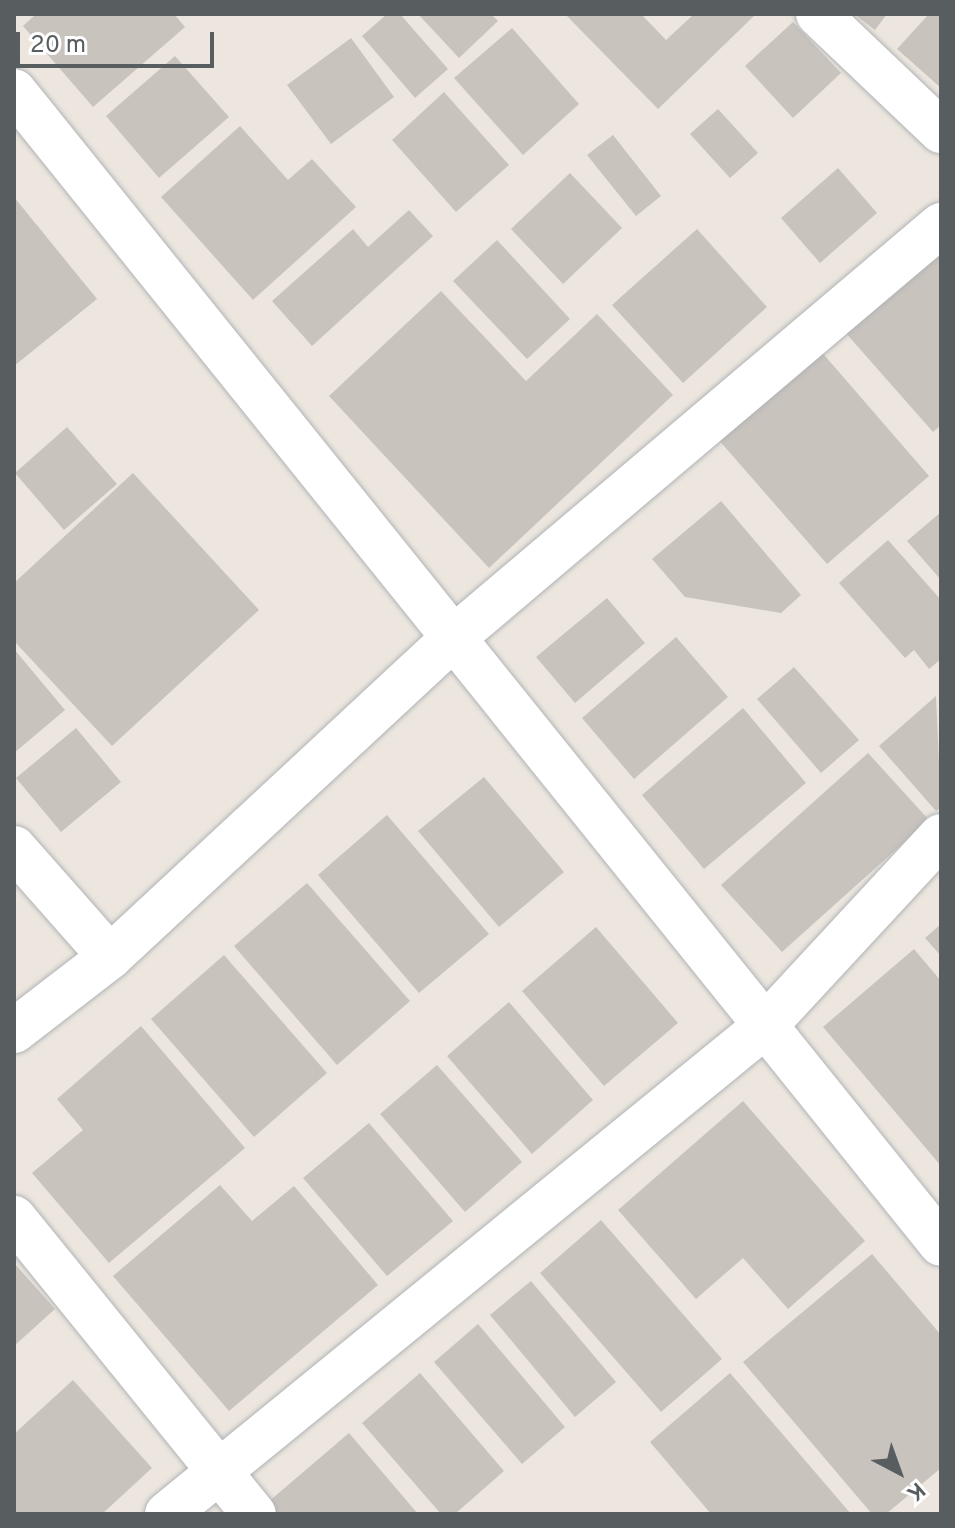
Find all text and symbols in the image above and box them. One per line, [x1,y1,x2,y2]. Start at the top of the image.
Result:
scale bar [20,16,218,66]
text: 20 m [30,31,86,61]
north arrow [859,1432,939,1512]
text: K [900,1475,930,1506]

